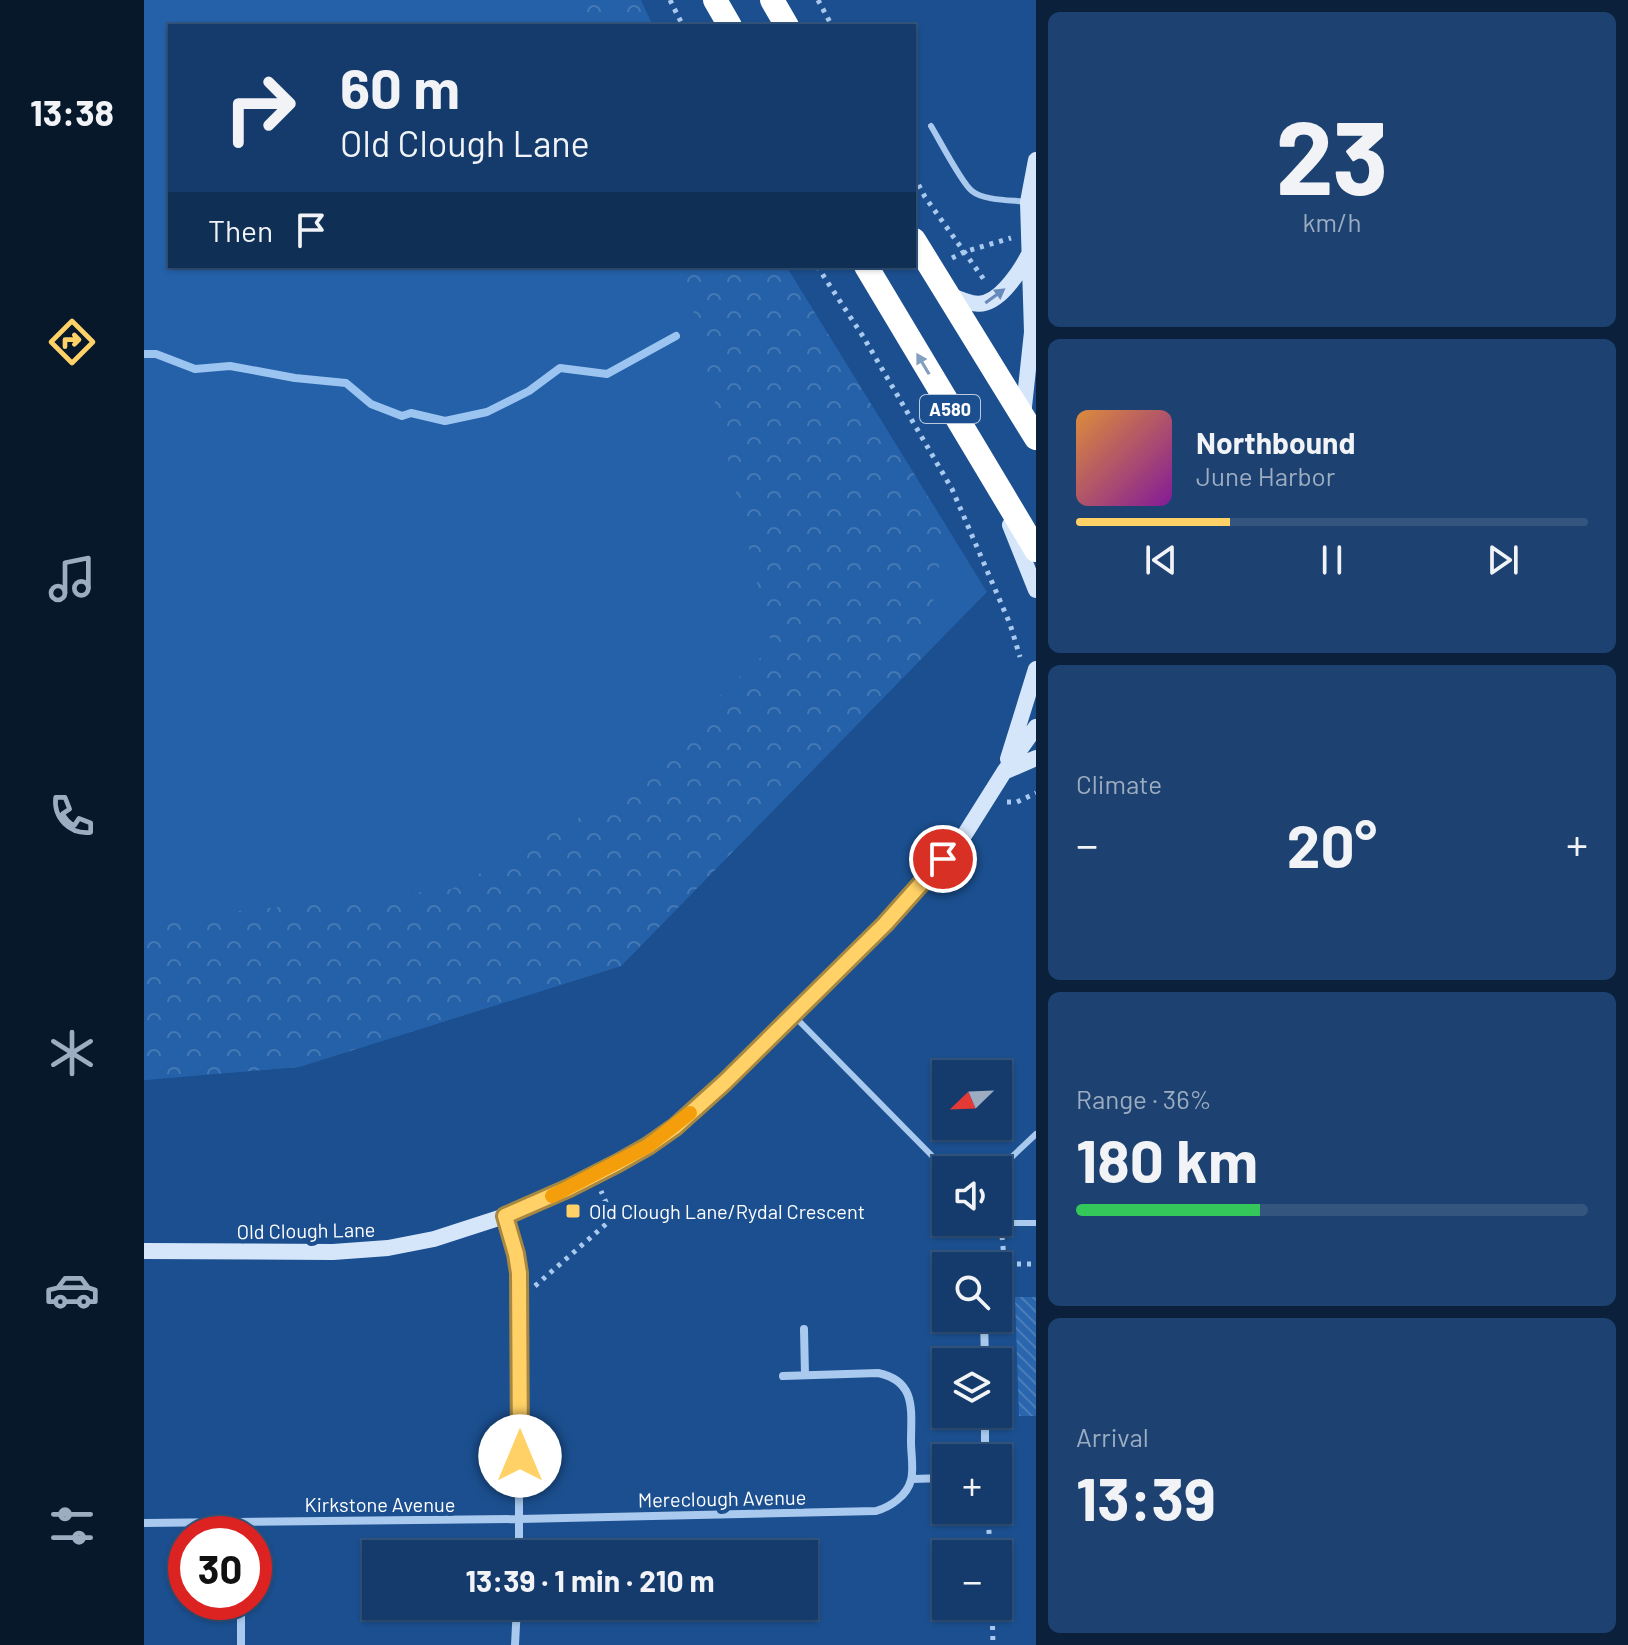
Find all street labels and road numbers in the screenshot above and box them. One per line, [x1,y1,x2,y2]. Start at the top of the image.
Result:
road number: A580 [920,395,980,423]
street label: Old Clough Lane [236,1217,376,1243]
street label: Mereclough Avenue [638,1485,806,1511]
street label: Kirkstone Avenue [305,1492,455,1516]

